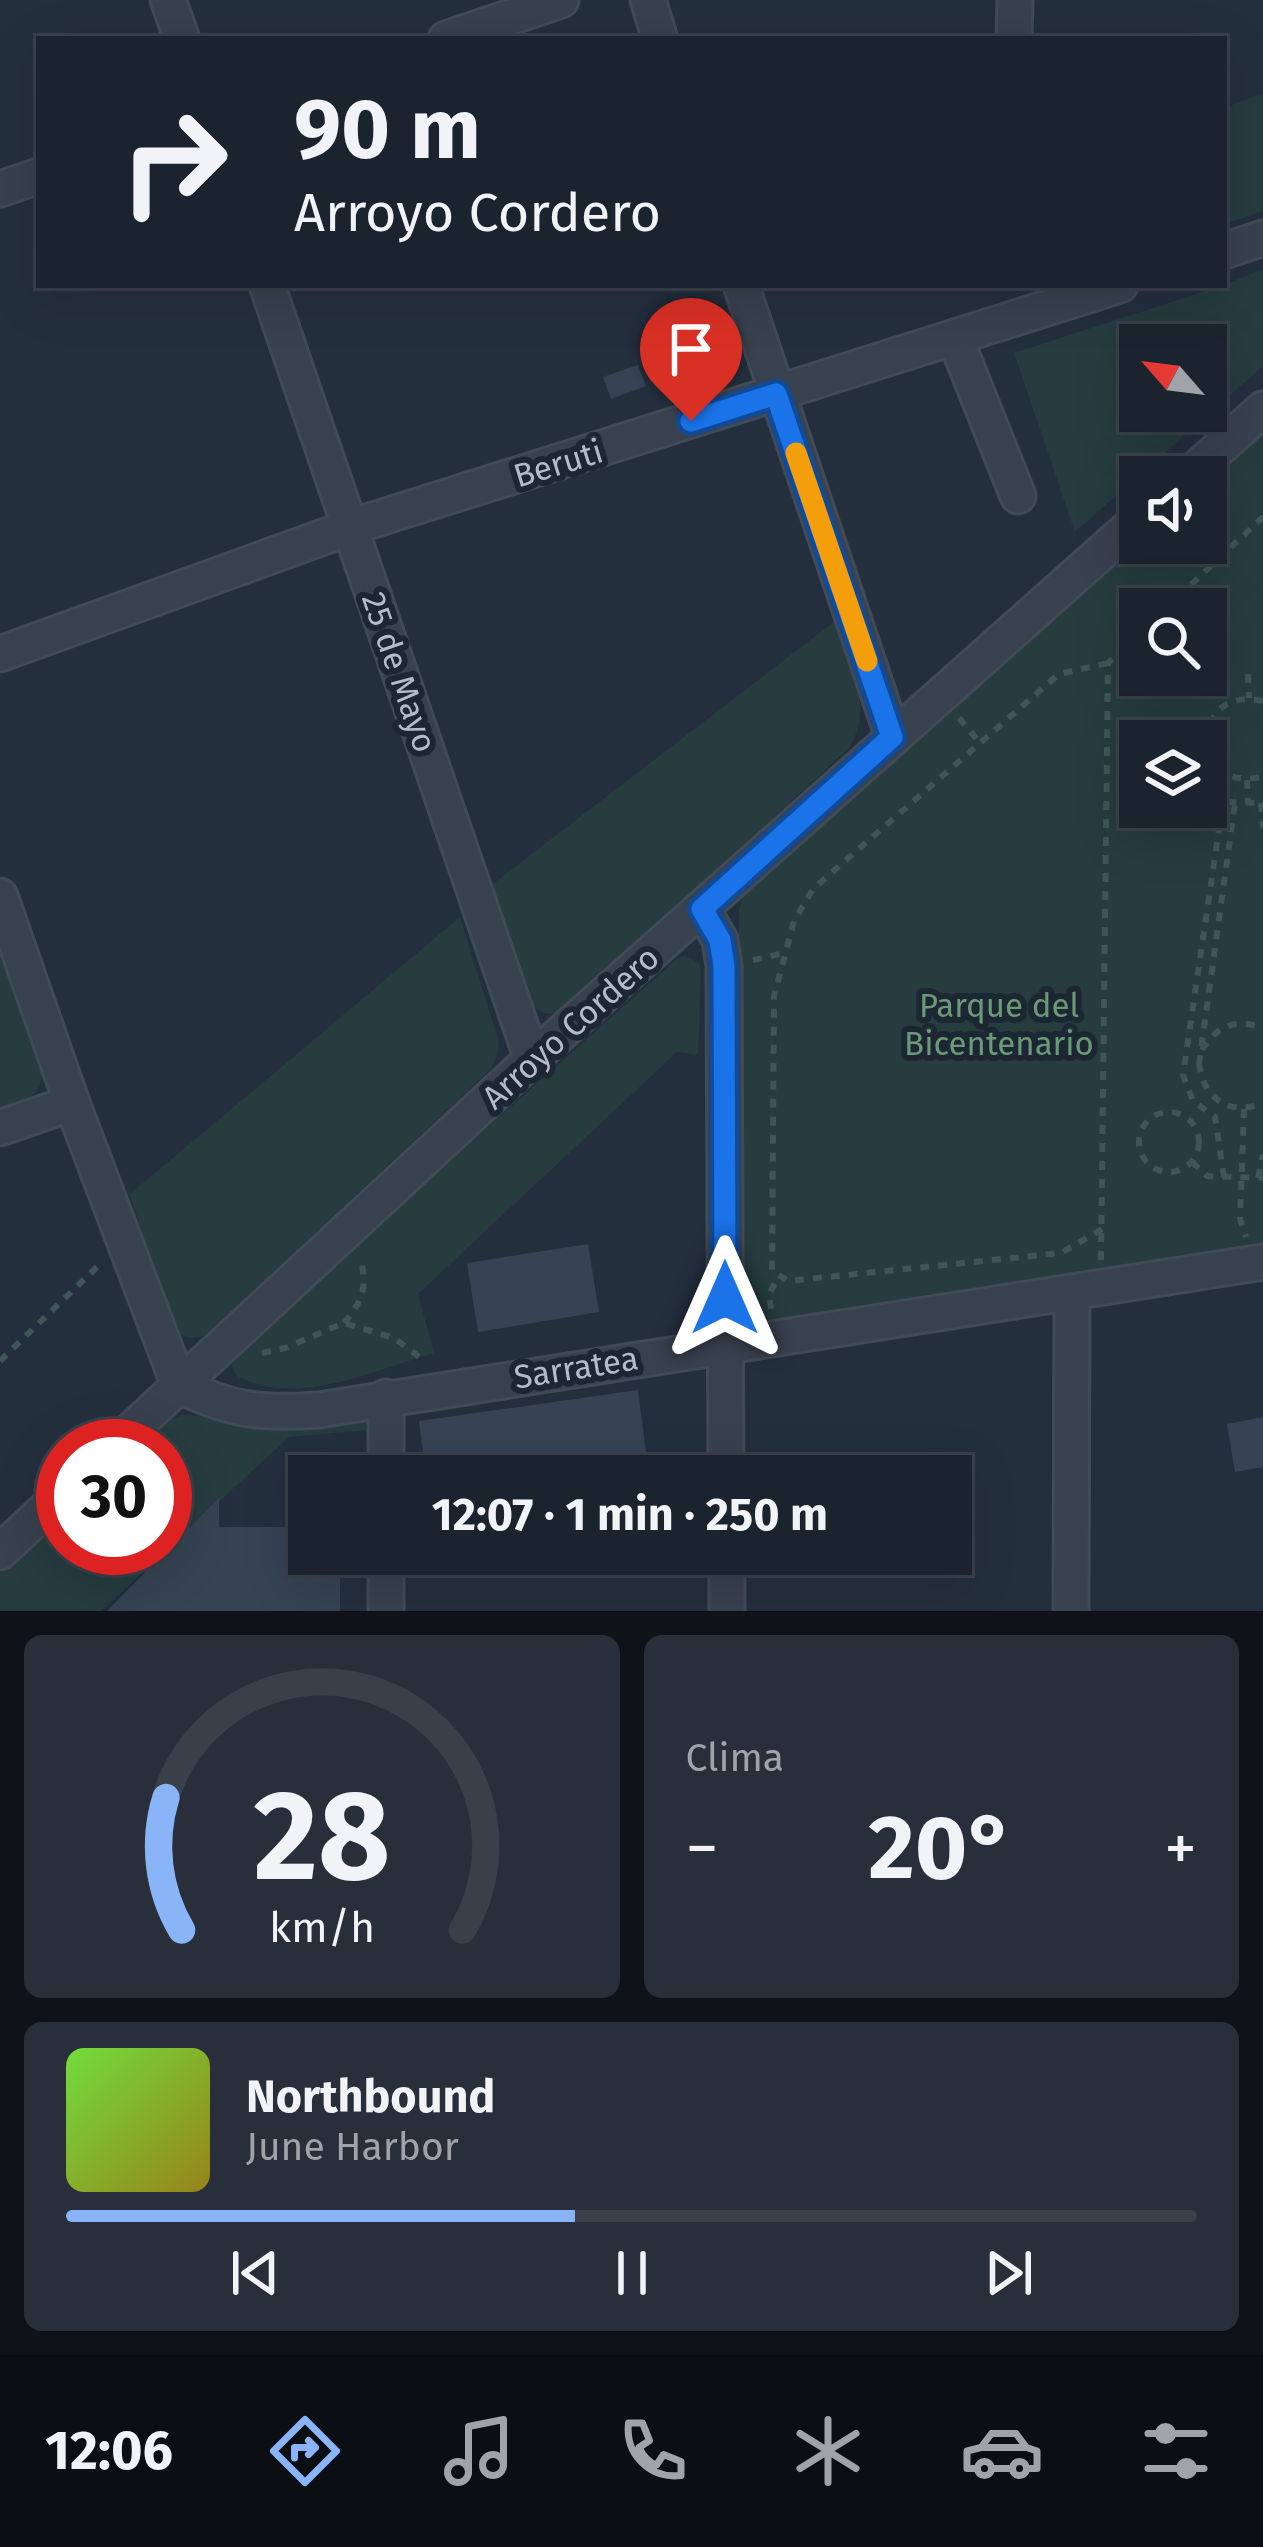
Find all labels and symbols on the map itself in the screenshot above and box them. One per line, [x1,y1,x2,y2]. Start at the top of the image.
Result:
pin [640,298,742,421]
north arrow [1119,324,1227,432]
street label: Beruti [509,431,608,496]
street label: 25 de Mayo [353,587,445,758]
street label: Arroyo Cordero [474,938,667,1118]
park label: Parque del Bicentenario [904,986,1094,1064]
position arrow [662,1235,788,1361]
street label: Sarratea [511,1338,641,1398]
speed limit sign: 30 [36,1419,192,1575]

